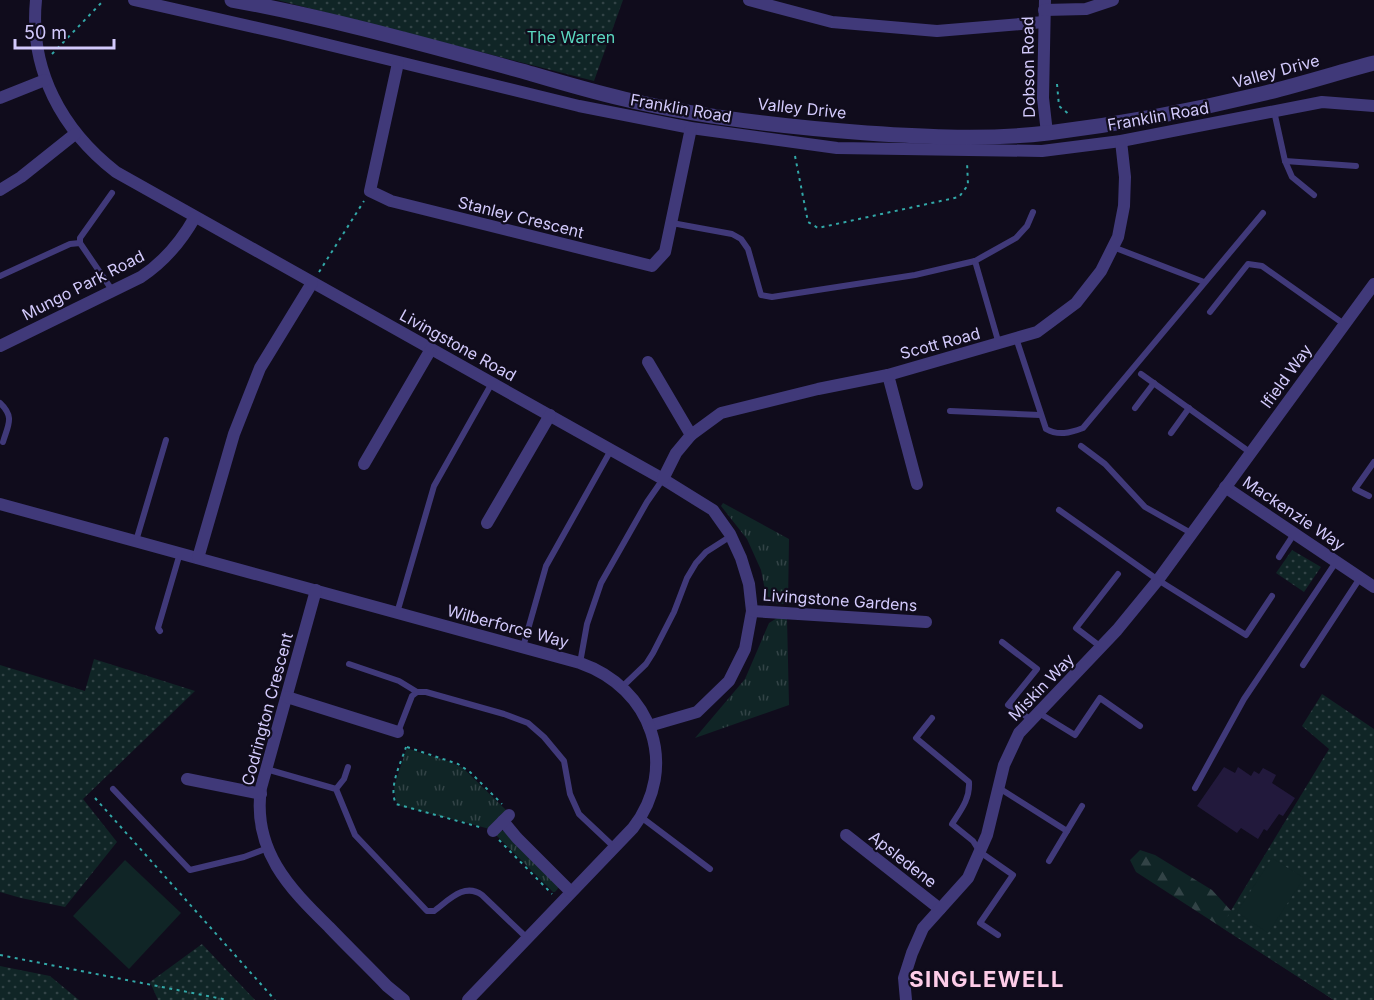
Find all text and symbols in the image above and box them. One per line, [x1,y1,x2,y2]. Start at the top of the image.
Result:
scale bar [15,12,114,50]
street label: Dobson Road [1017,16,1039,118]
text: 50 m [24,22,67,43]
park label: The Warren [527,27,615,47]
street label: Valley Drive [1230,50,1322,92]
street label: Franklin Road [629,89,733,127]
street label: Valley Drive [757,93,847,123]
street label: Franklin Road [1106,97,1210,135]
street label: Stanley Crescent [456,192,586,242]
street label: Mungo Park Road [18,246,148,324]
street label: Livingstone Road [396,305,520,385]
street label: Scott Road [898,323,982,363]
street label: Ifield Way [1256,340,1316,412]
street label: Mackenzie Way [1239,471,1349,555]
street label: Livingstone Gardens [762,585,918,615]
street label: Wilberforce Way [445,600,571,652]
street label: Codrington Crescent [237,630,297,788]
street label: Miskin Way [1004,649,1078,725]
street label: Apsledene [865,826,941,892]
district label: SINGLEWELL [909,966,1065,992]

